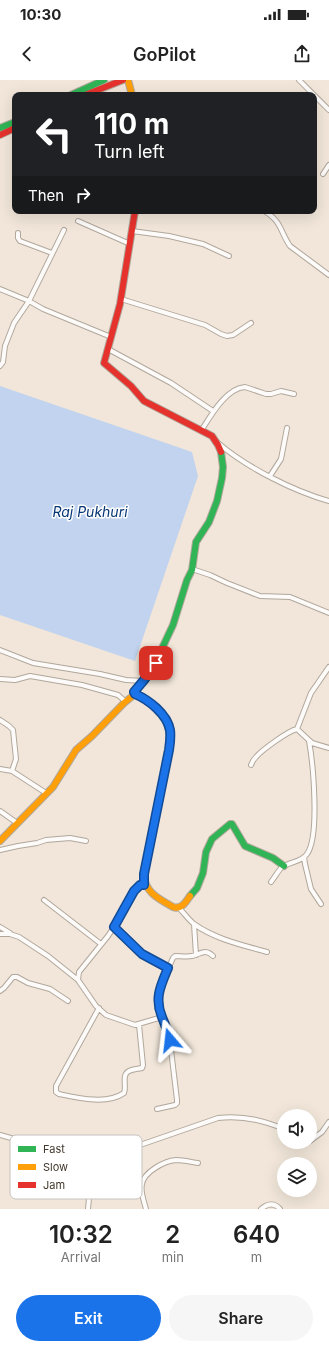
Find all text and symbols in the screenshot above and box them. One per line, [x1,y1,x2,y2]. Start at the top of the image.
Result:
text: 10:30 [20,5,61,24]
icon: back [16,43,38,65]
icon: share [291,43,313,65]
text: GoPilot [133,44,196,65]
text: 110 m [94,107,169,141]
icon: left [28,108,80,160]
text: Turn left [94,141,164,162]
icon: right [72,184,94,206]
text: Then [28,186,64,205]
water label: Raj Pukhuri [52,503,128,520]
pin [139,646,173,680]
icon: arrive [145,652,167,674]
position arrow [149,1019,191,1061]
map controls [277,1109,317,1197]
button: sound [277,1109,317,1149]
legend [10,1135,142,1199]
text: Fast [43,1142,65,1156]
button: layers [277,1157,317,1197]
text: Slow [43,1160,68,1174]
text: Jam [43,1178,65,1192]
text: 10:32 [49,1220,113,1249]
text: 2 [165,1220,180,1249]
text: 640 [233,1220,280,1249]
text: Arrival [61,1249,101,1265]
text: min [162,1249,184,1265]
text: m [251,1249,262,1265]
button: Exit [16,1295,161,1341]
button: Share [169,1295,313,1341]

